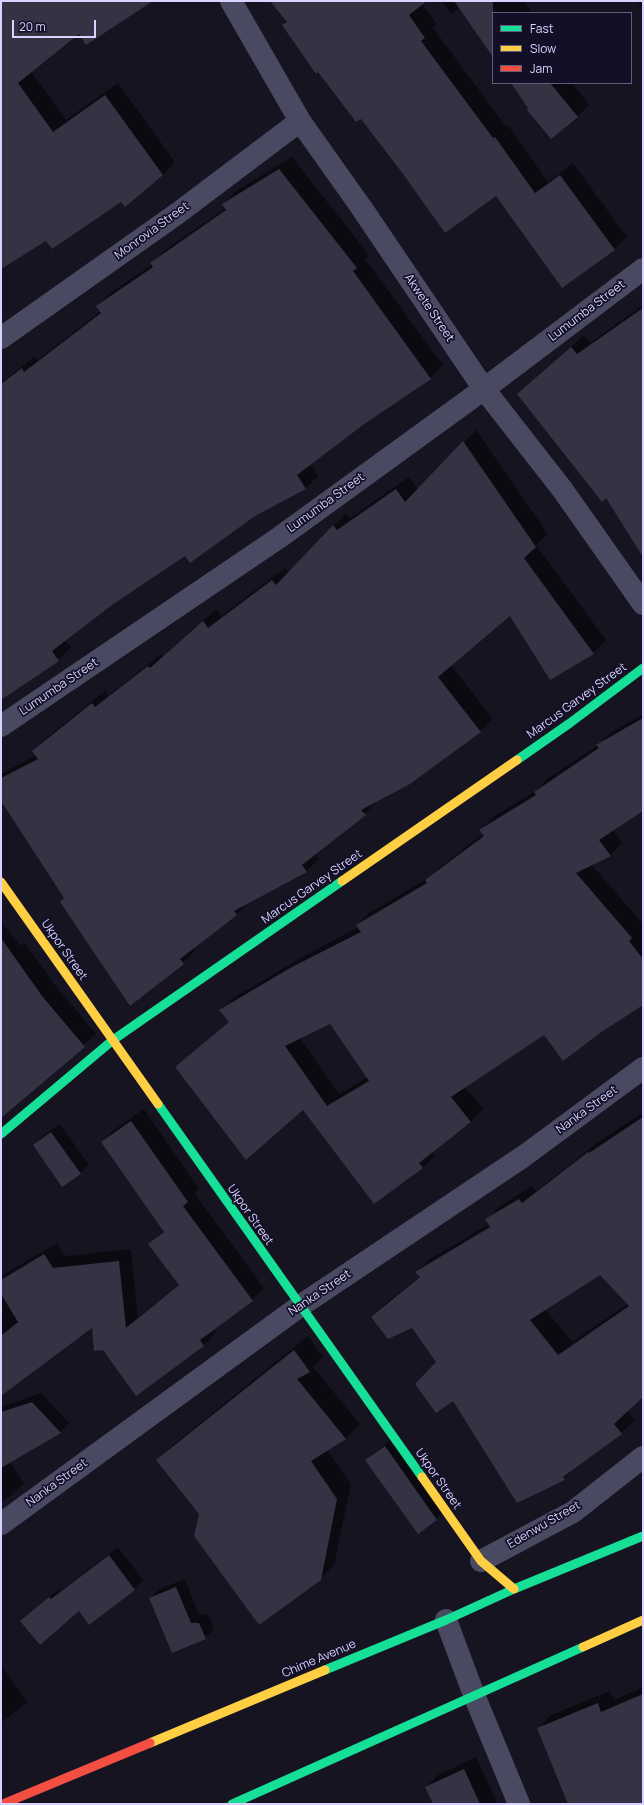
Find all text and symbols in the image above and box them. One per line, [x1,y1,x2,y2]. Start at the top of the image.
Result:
scale bar [14,12,98,38]
legend [492,12,632,84]
text: 20 m [19,18,46,35]
text: Fast [530,20,554,37]
text: Slow [530,40,556,57]
text: Jam [530,60,552,77]
street label: Monrovia Street [112,199,192,263]
street label: Akwete Street [401,271,457,345]
street label: Lumumba Street [546,278,628,344]
street label: Lumumba Street [284,470,368,536]
street label: Lumumba Street [17,655,101,719]
street label: Marcus Garvey Street [524,660,630,742]
street label: Marcus Garvey Street [259,847,365,927]
street label: Ukpor Street [38,917,90,983]
street label: Nanka Street [554,1083,620,1137]
street label: Ukpor Street [224,1182,276,1248]
street label: Nanka Street [286,1267,354,1319]
street label: Ukpor Street [412,1446,464,1512]
street label: Nanka Street [24,1456,90,1510]
street label: Edenwu Street [505,1498,583,1552]
street label: Chime Avenue [280,1637,358,1681]

